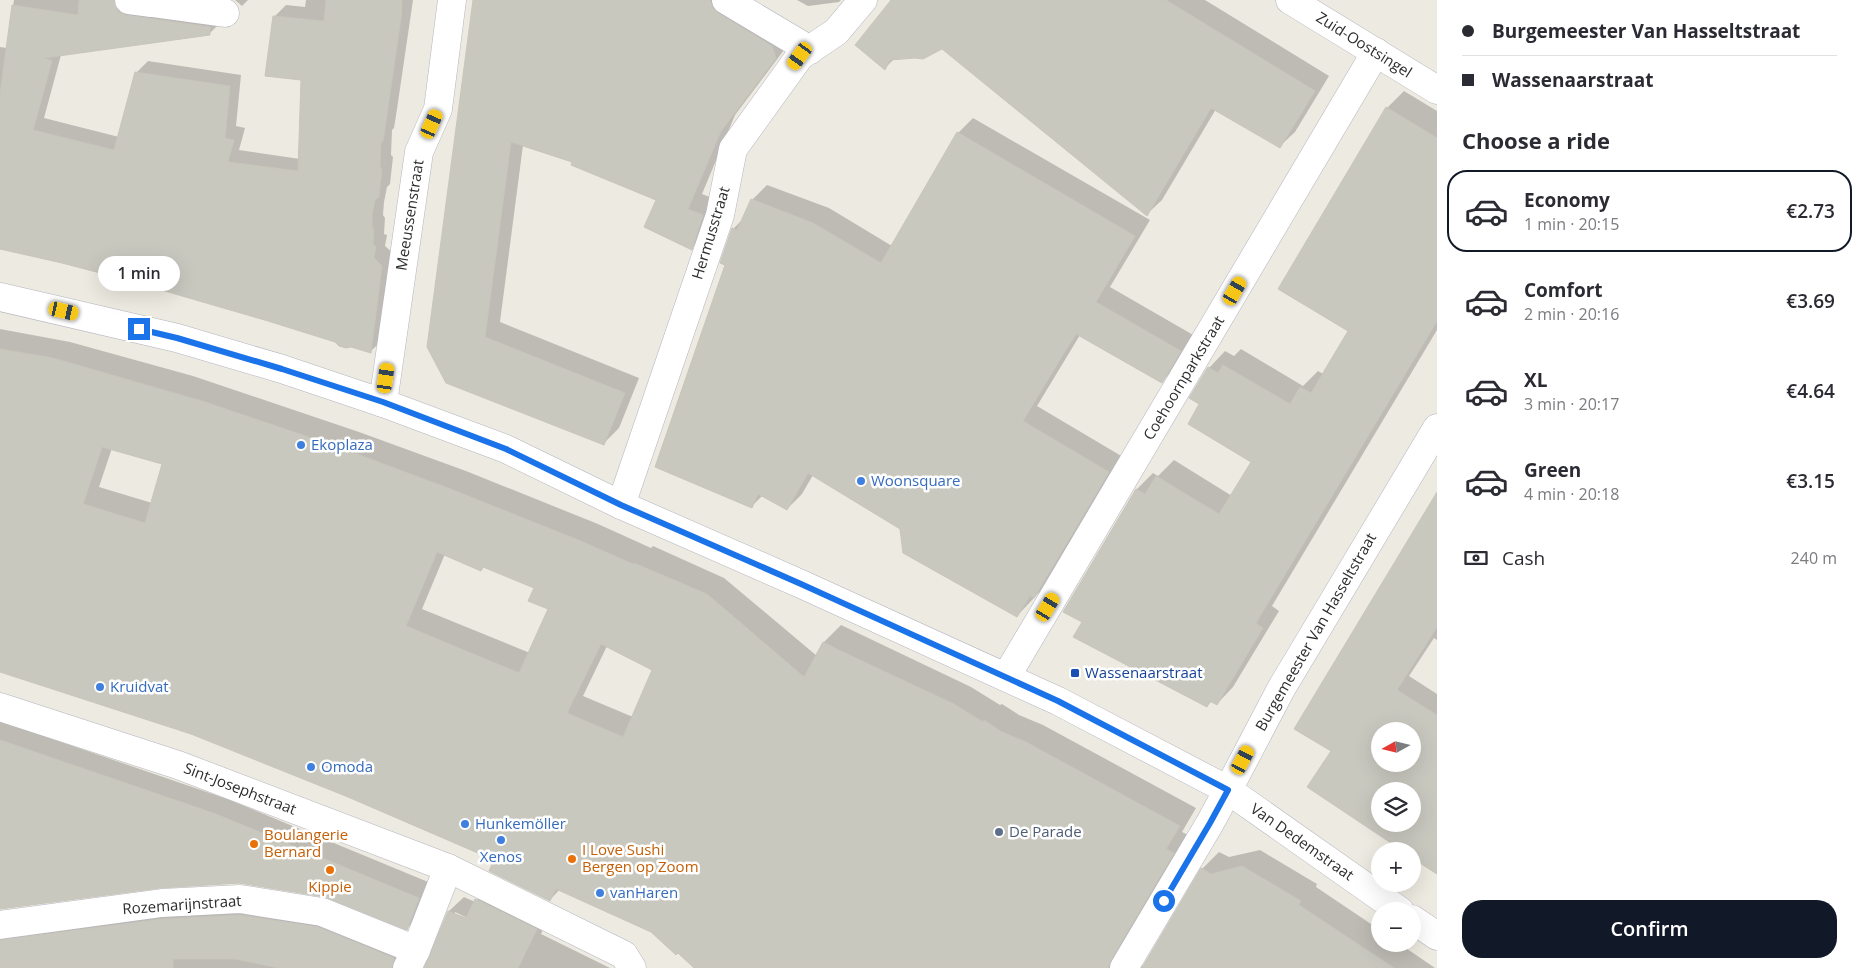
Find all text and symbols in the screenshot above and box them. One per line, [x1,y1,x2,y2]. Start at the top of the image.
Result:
street label: Zuid-Oostsingel [1313,7,1416,82]
text: Burgemeester Van Hasseltstraat [1492,18,1800,44]
car [785,39,814,73]
text: Wassenaarstraat [1492,67,1654,93]
car [419,107,444,141]
text: Choose a ride [1462,125,1610,155]
street label: Meeussenstraat [390,158,428,272]
street label: Hermusstraat [686,184,734,282]
text: Economy [1524,187,1610,213]
icon: car [1464,189,1509,234]
text: €2.73 [1786,198,1835,224]
text: 1 min · 20:15 [1524,213,1619,235]
callout: 1 min [98,256,180,292]
text: 1 min [117,262,161,284]
car [1221,274,1248,308]
text: Comfort [1524,277,1603,303]
icon: car [1464,279,1509,324]
text: €3.69 [1786,288,1835,314]
car [47,300,80,322]
text: 2 min · 20:16 [1524,303,1619,325]
street label: Coehoornparkstraat [1138,312,1228,443]
route end [128,318,150,340]
car [376,362,395,394]
text: XL [1524,367,1547,393]
icon: car [1464,369,1509,414]
text: €4.64 [1786,378,1835,404]
text: 3 min · 20:17 [1524,393,1619,415]
place label: Ekoplaza [311,434,373,454]
marker: Ekoplaza [295,439,307,451]
text: Green [1524,457,1581,483]
icon: car [1464,459,1509,504]
text: €3.15 [1786,468,1835,494]
place label: Woonsquare [871,470,961,490]
marker: Woonsquare [855,475,867,487]
text: 4 min · 20:18 [1524,483,1619,505]
street label: Burgemeester Van Hasseltstraat [1250,529,1380,734]
icon: cash [1462,544,1490,572]
text: Cash [1502,545,1545,571]
text: 240 m [1791,547,1837,569]
car [1033,590,1062,624]
place label: Wassenaarstraat [1085,662,1203,682]
marker: Wassenaarstraat [1069,667,1081,679]
place label: Kruidvat [110,676,169,696]
marker: Kruidvat [94,681,106,693]
north arrow [1371,722,1421,772]
map controls [1371,722,1421,952]
car [1229,743,1256,777]
place label: Omoda [321,756,373,776]
street label: Sint-Josephstraat [181,757,300,819]
marker: Omoda [305,761,317,773]
button: layers [1371,782,1421,832]
street label: Van Dedemstraat [1247,798,1358,884]
place label: Hunkemöller [475,813,566,833]
marker: Hunkemöller [459,818,471,830]
place label: De Parade [1009,821,1082,841]
place label: Boulangerie Bernard [264,824,348,861]
marker: De Parade [993,826,1005,838]
marker: Xenos [495,834,507,846]
marker: Boulangerie Bernard [248,838,260,850]
place label: I Love Sushi Bergen op Zoom [582,839,699,876]
button: + [1371,842,1421,892]
place label: Xenos [480,846,522,866]
marker: I Love Sushi Bergen op Zoom [566,853,578,865]
marker: Kippie [324,864,336,876]
place label: Kippie [308,876,352,896]
place label: vanHaren [610,882,678,902]
marker: vanHaren [594,887,606,899]
street label: Rozemarijnstraat [122,890,242,918]
route start [1153,890,1175,912]
button: Confirm [1462,900,1837,958]
button: − [1371,902,1421,952]

